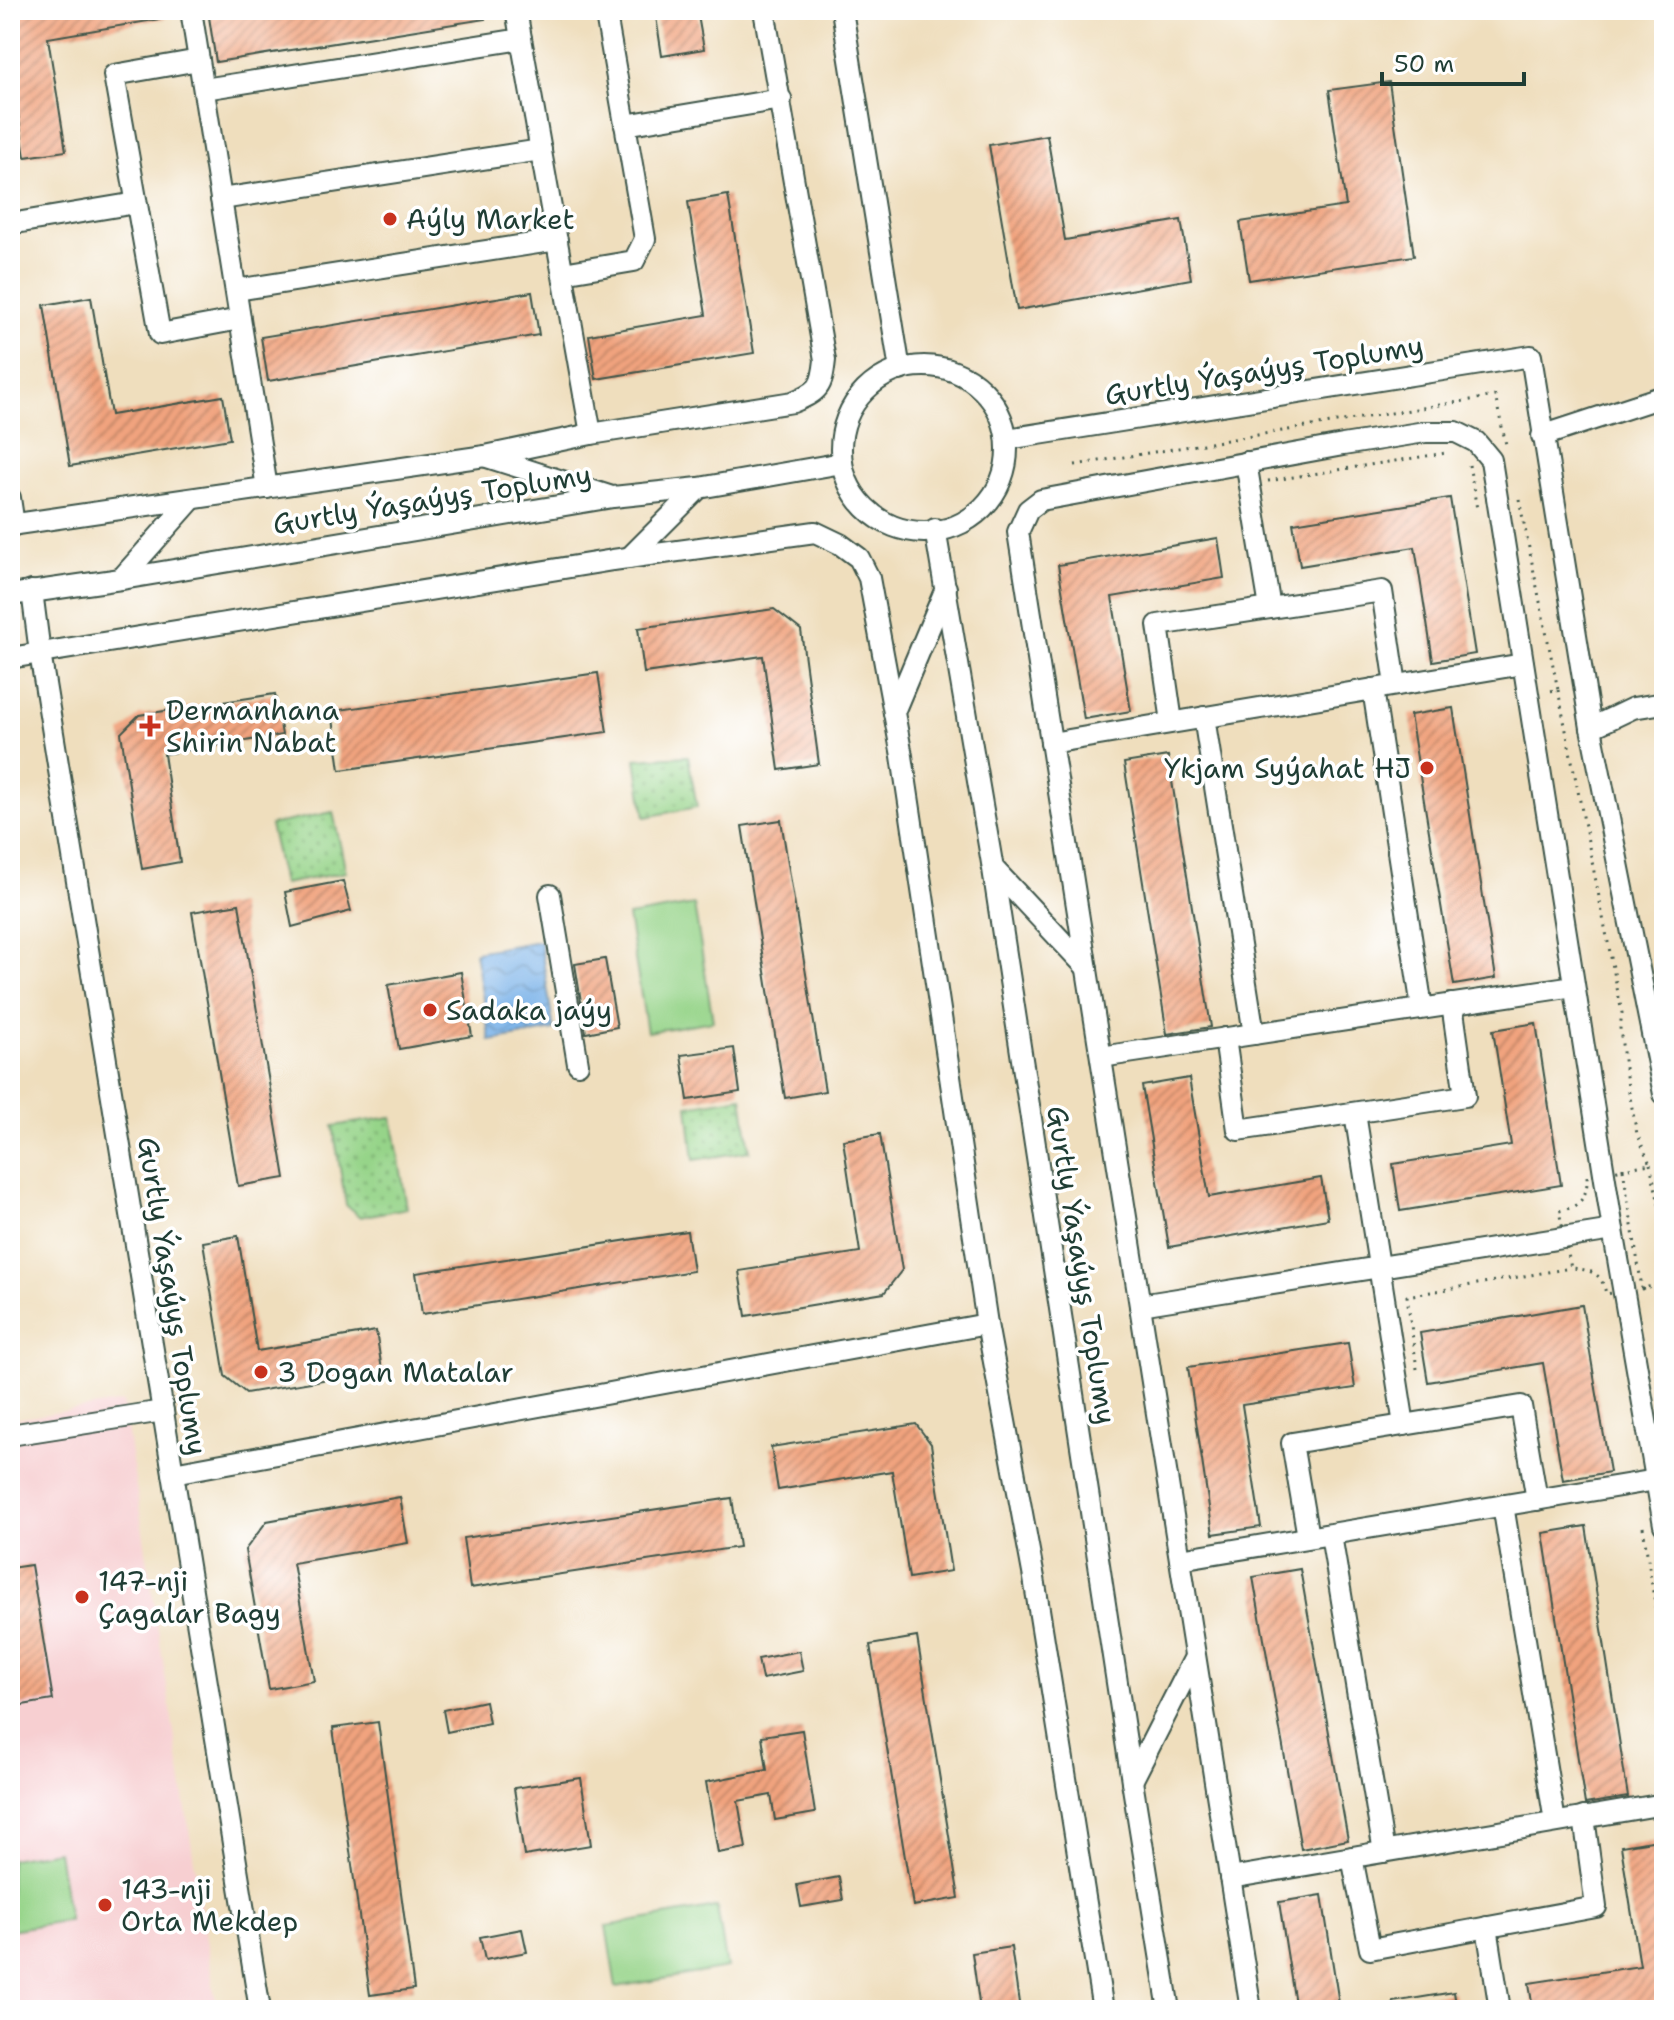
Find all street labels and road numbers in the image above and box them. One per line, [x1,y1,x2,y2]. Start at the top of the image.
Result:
street label: Gurtly Ýaşaýyş Toplumy [1102,326,1426,414]
street label: Gurtly Ýaşaýyş Toplumy [270,455,594,543]
street label: Gurtly Ýaşaýyş Toplumy [1038,1103,1126,1427]
street label: Gurtly Ýaşaýyş Toplumy [129,1134,217,1458]

